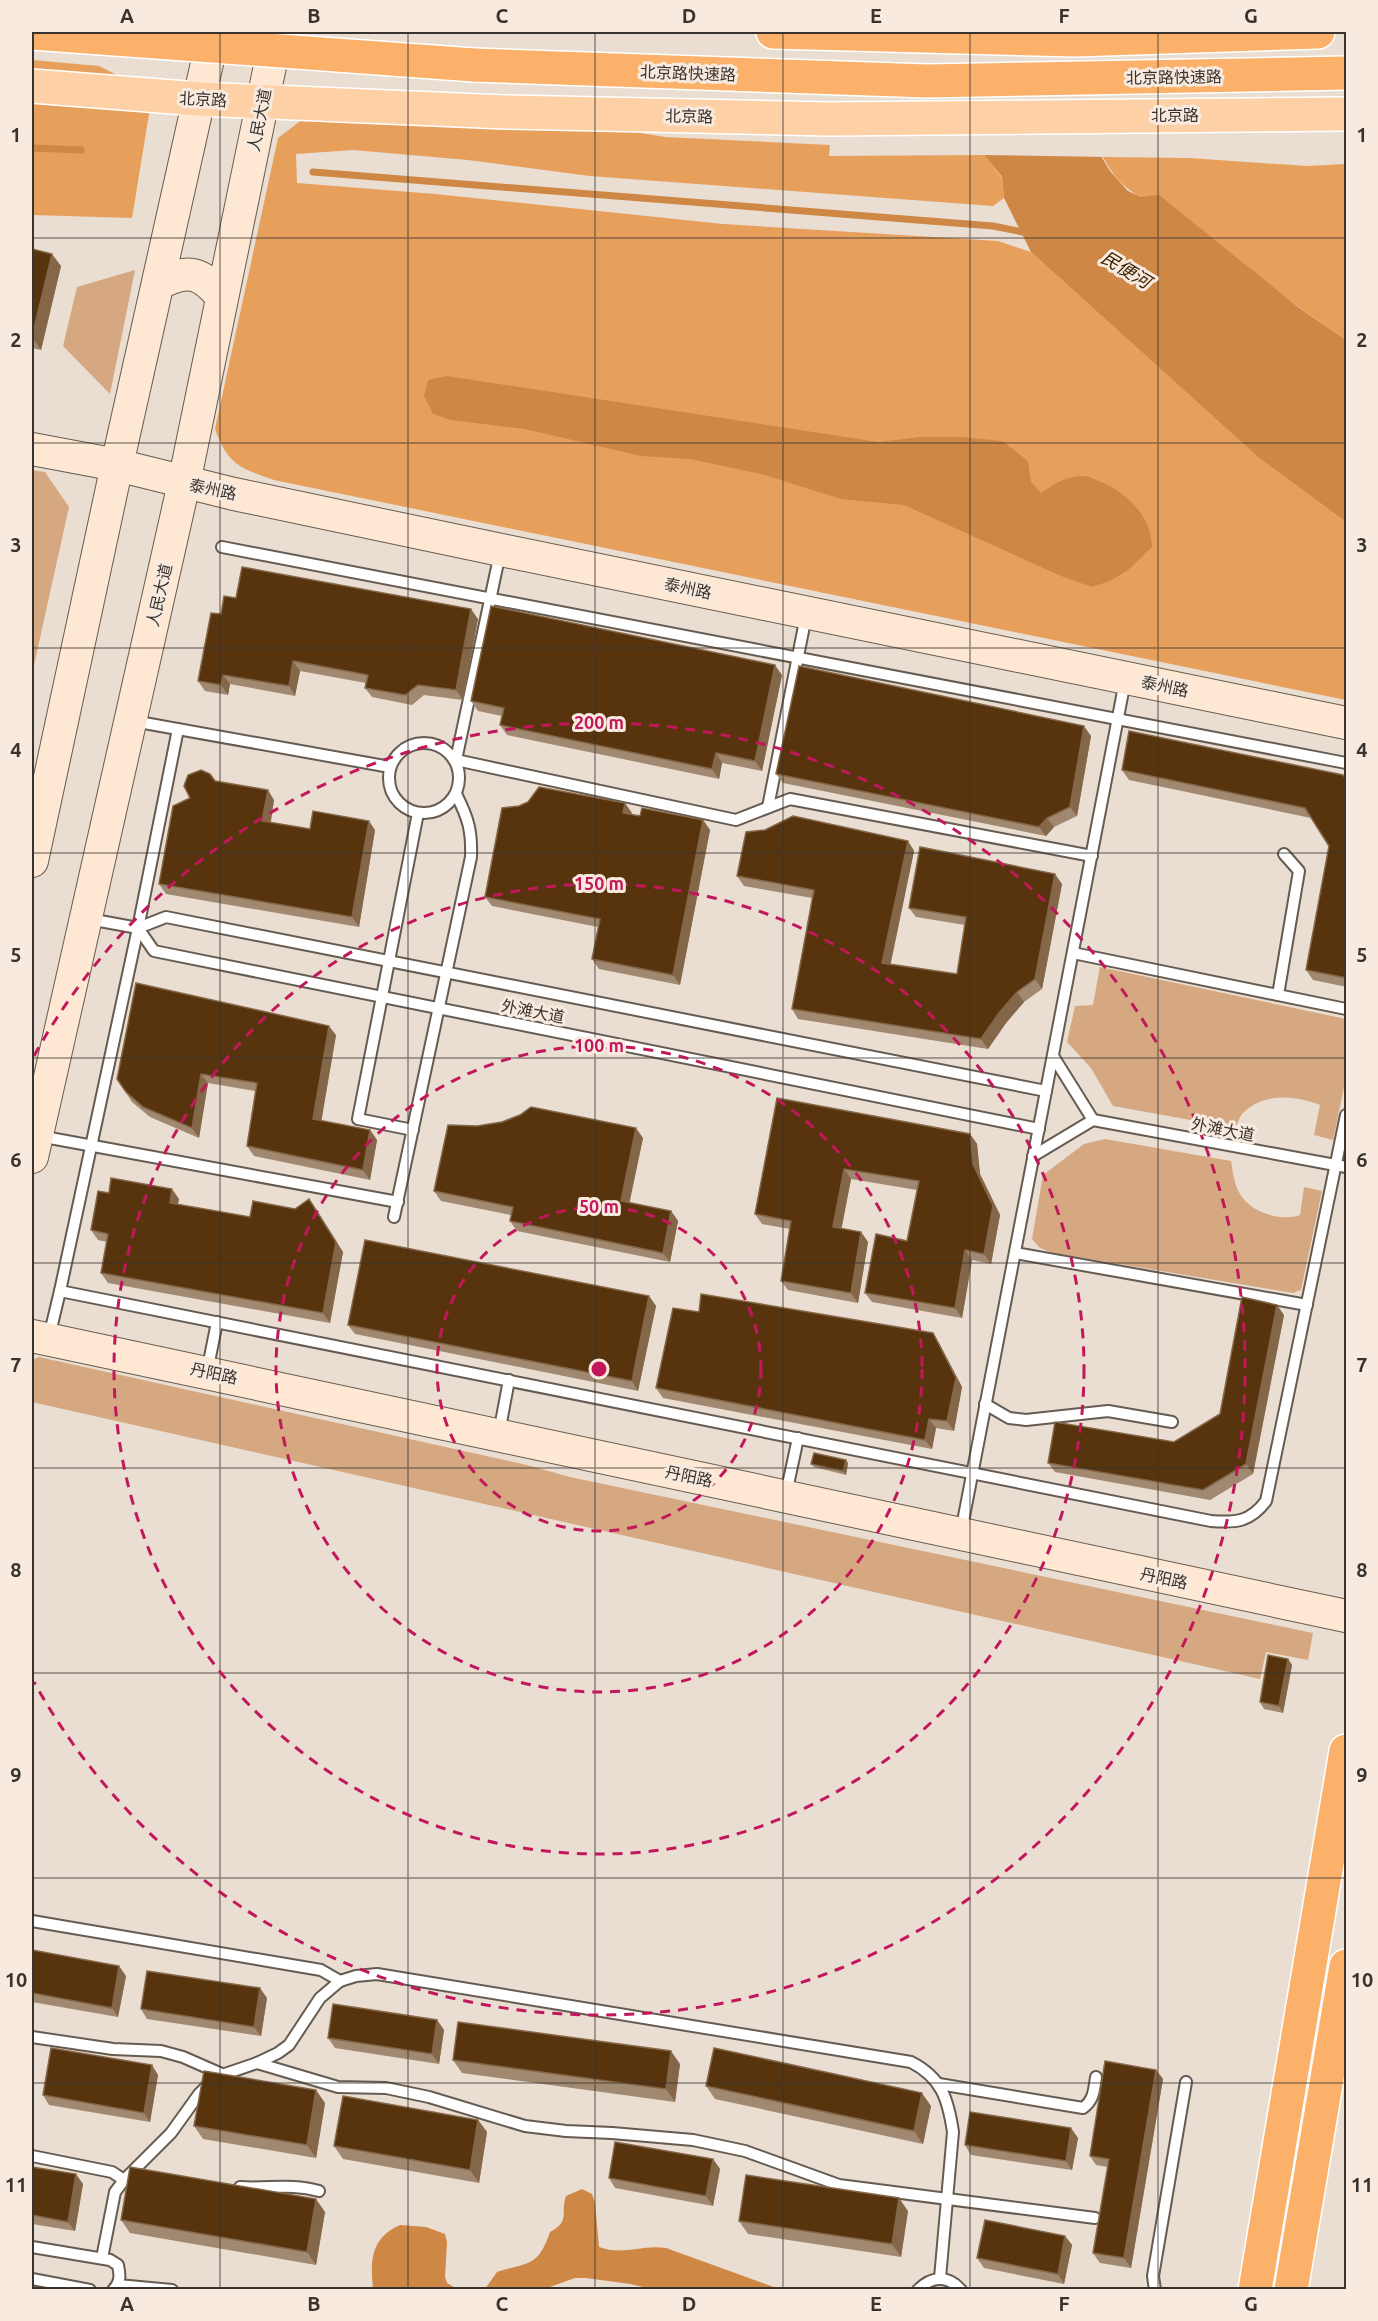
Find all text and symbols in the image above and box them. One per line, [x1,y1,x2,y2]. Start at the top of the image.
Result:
text: A [120,4,134,27]
text: B [307,4,321,27]
text: C [496,4,509,27]
text: D [682,4,696,27]
text: E [870,4,882,27]
text: F [1058,4,1070,27]
text: G [1244,4,1258,27]
street label: 北京路快速路 [640,62,736,84]
street label: 北京路快速路 [1126,67,1222,87]
street label: 人民大道 [244,87,274,153]
street label: 北京路 [179,89,227,109]
street label: 北京路 [1151,106,1199,124]
street label: 北京路 [665,107,713,125]
text: 1 [10,123,22,146]
text: 1 [1356,123,1368,146]
water label: 民便河 [1098,247,1157,293]
text: 2 [10,328,22,351]
text: 2 [1356,328,1368,351]
street label: 泰州路 [188,475,238,503]
text: 3 [10,533,22,556]
text: 3 [1356,533,1368,556]
street label: 人民大道 [143,562,175,628]
street label: 泰州路 [663,574,713,602]
street label: 泰州路 [1140,672,1190,700]
text: 200 m [574,712,624,732]
text: 4 [10,738,22,761]
text: 4 [1356,738,1368,761]
text: 150 m [574,873,624,893]
text: 5 [10,943,22,966]
text: 5 [1356,943,1368,966]
street label: 外滩大道 [500,996,566,1026]
text: 100 m [574,1035,624,1055]
street label: 外滩大道 [1190,1114,1256,1144]
text: 6 [10,1148,22,1171]
text: 6 [1356,1148,1368,1171]
text: 50 m [579,1196,619,1216]
text: 7 [10,1353,22,1376]
text: 7 [1356,1353,1368,1376]
street label: 丹阳路 [189,1359,239,1387]
centre of rings [589,1359,609,1379]
street label: 丹阳路 [664,1462,714,1490]
text: 8 [10,1558,22,1581]
text: 8 [1356,1558,1368,1581]
street label: 丹阳路 [1139,1564,1189,1592]
text: 9 [10,1763,22,1786]
text: 9 [1356,1763,1368,1786]
text: 10 [5,1968,27,1991]
text: 10 [1351,1968,1373,1991]
text: 11 [5,2173,27,2196]
text: 11 [1351,2173,1373,2196]
text: A [120,2292,134,2315]
text: B [307,2292,321,2315]
text: C [496,2292,509,2315]
text: D [682,2292,696,2315]
text: E [870,2292,882,2315]
text: F [1058,2292,1070,2315]
text: G [1244,2292,1258,2315]

